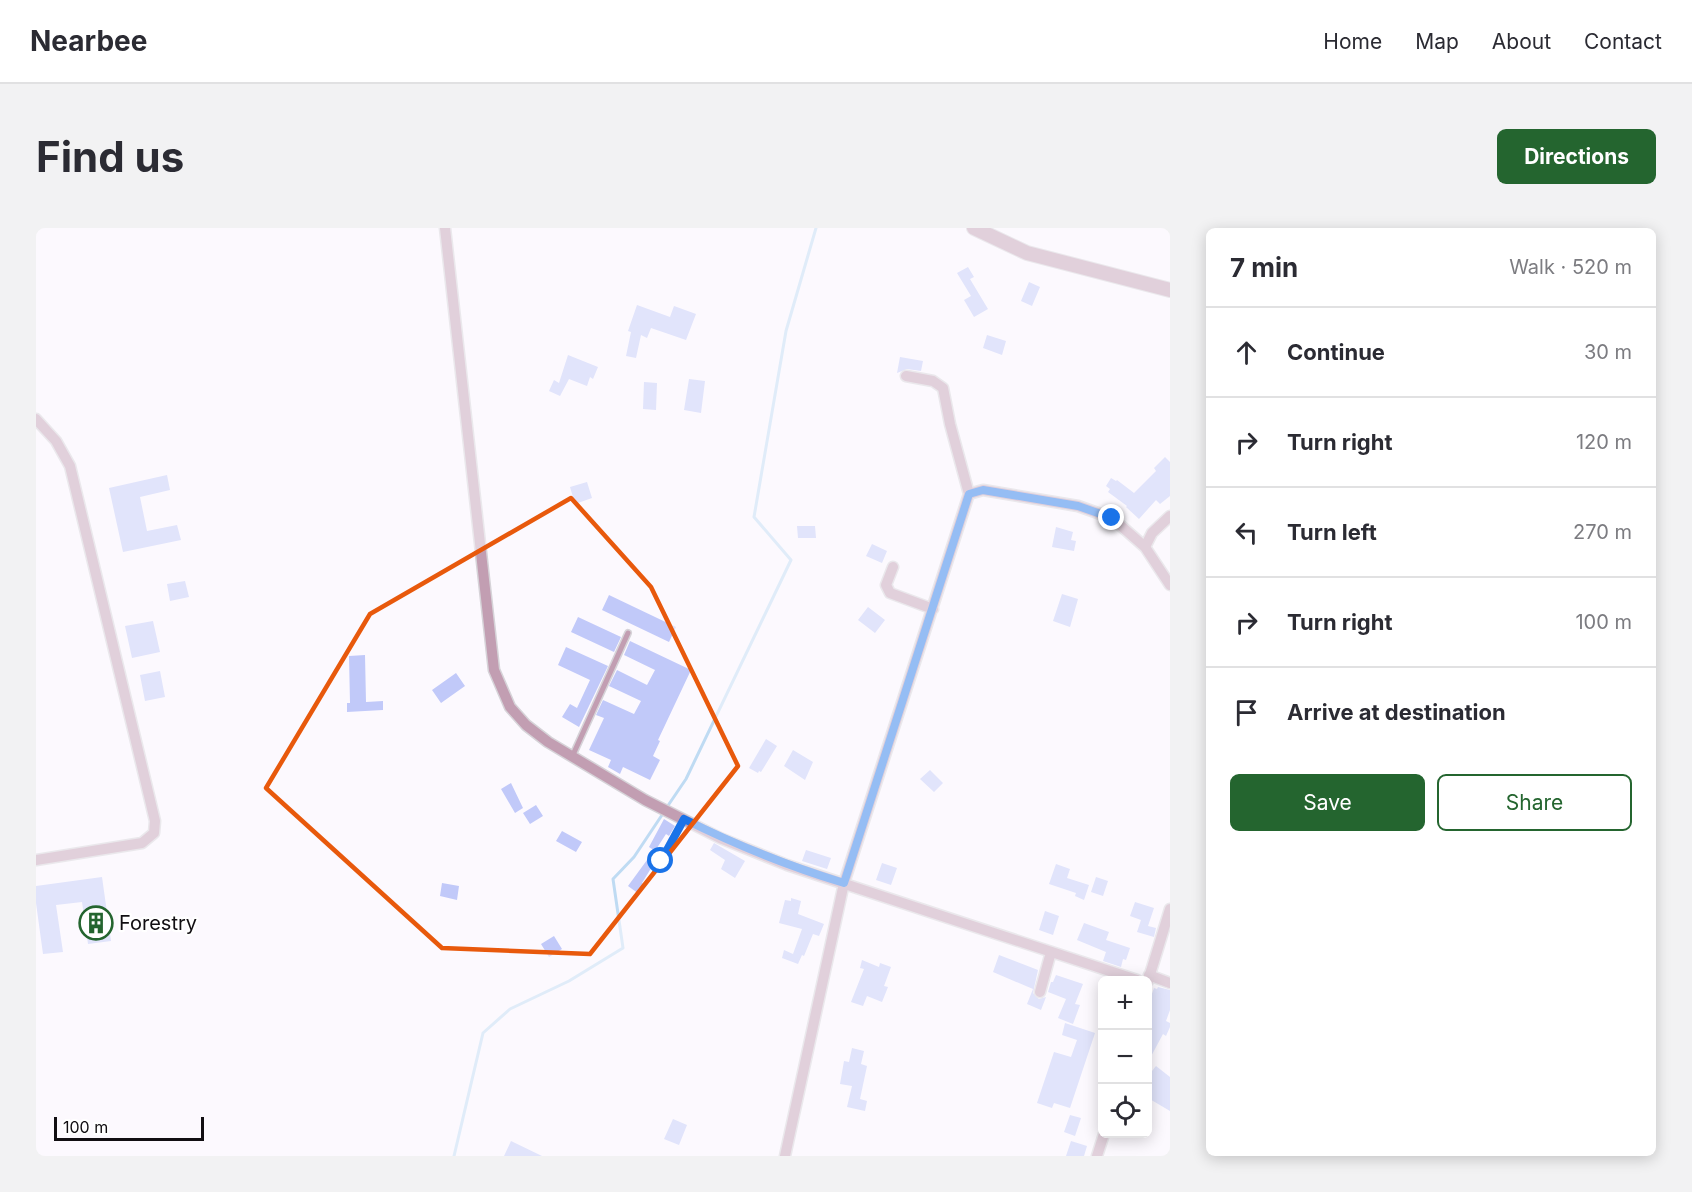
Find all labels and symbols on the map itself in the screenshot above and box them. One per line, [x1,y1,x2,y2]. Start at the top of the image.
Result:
route end [1098,504,1124,530]
route start [647,847,673,873]
building icon: Forestry [78,905,114,941]
place label: Forestry [119,911,197,935]
scale bar [54,1114,204,1142]

